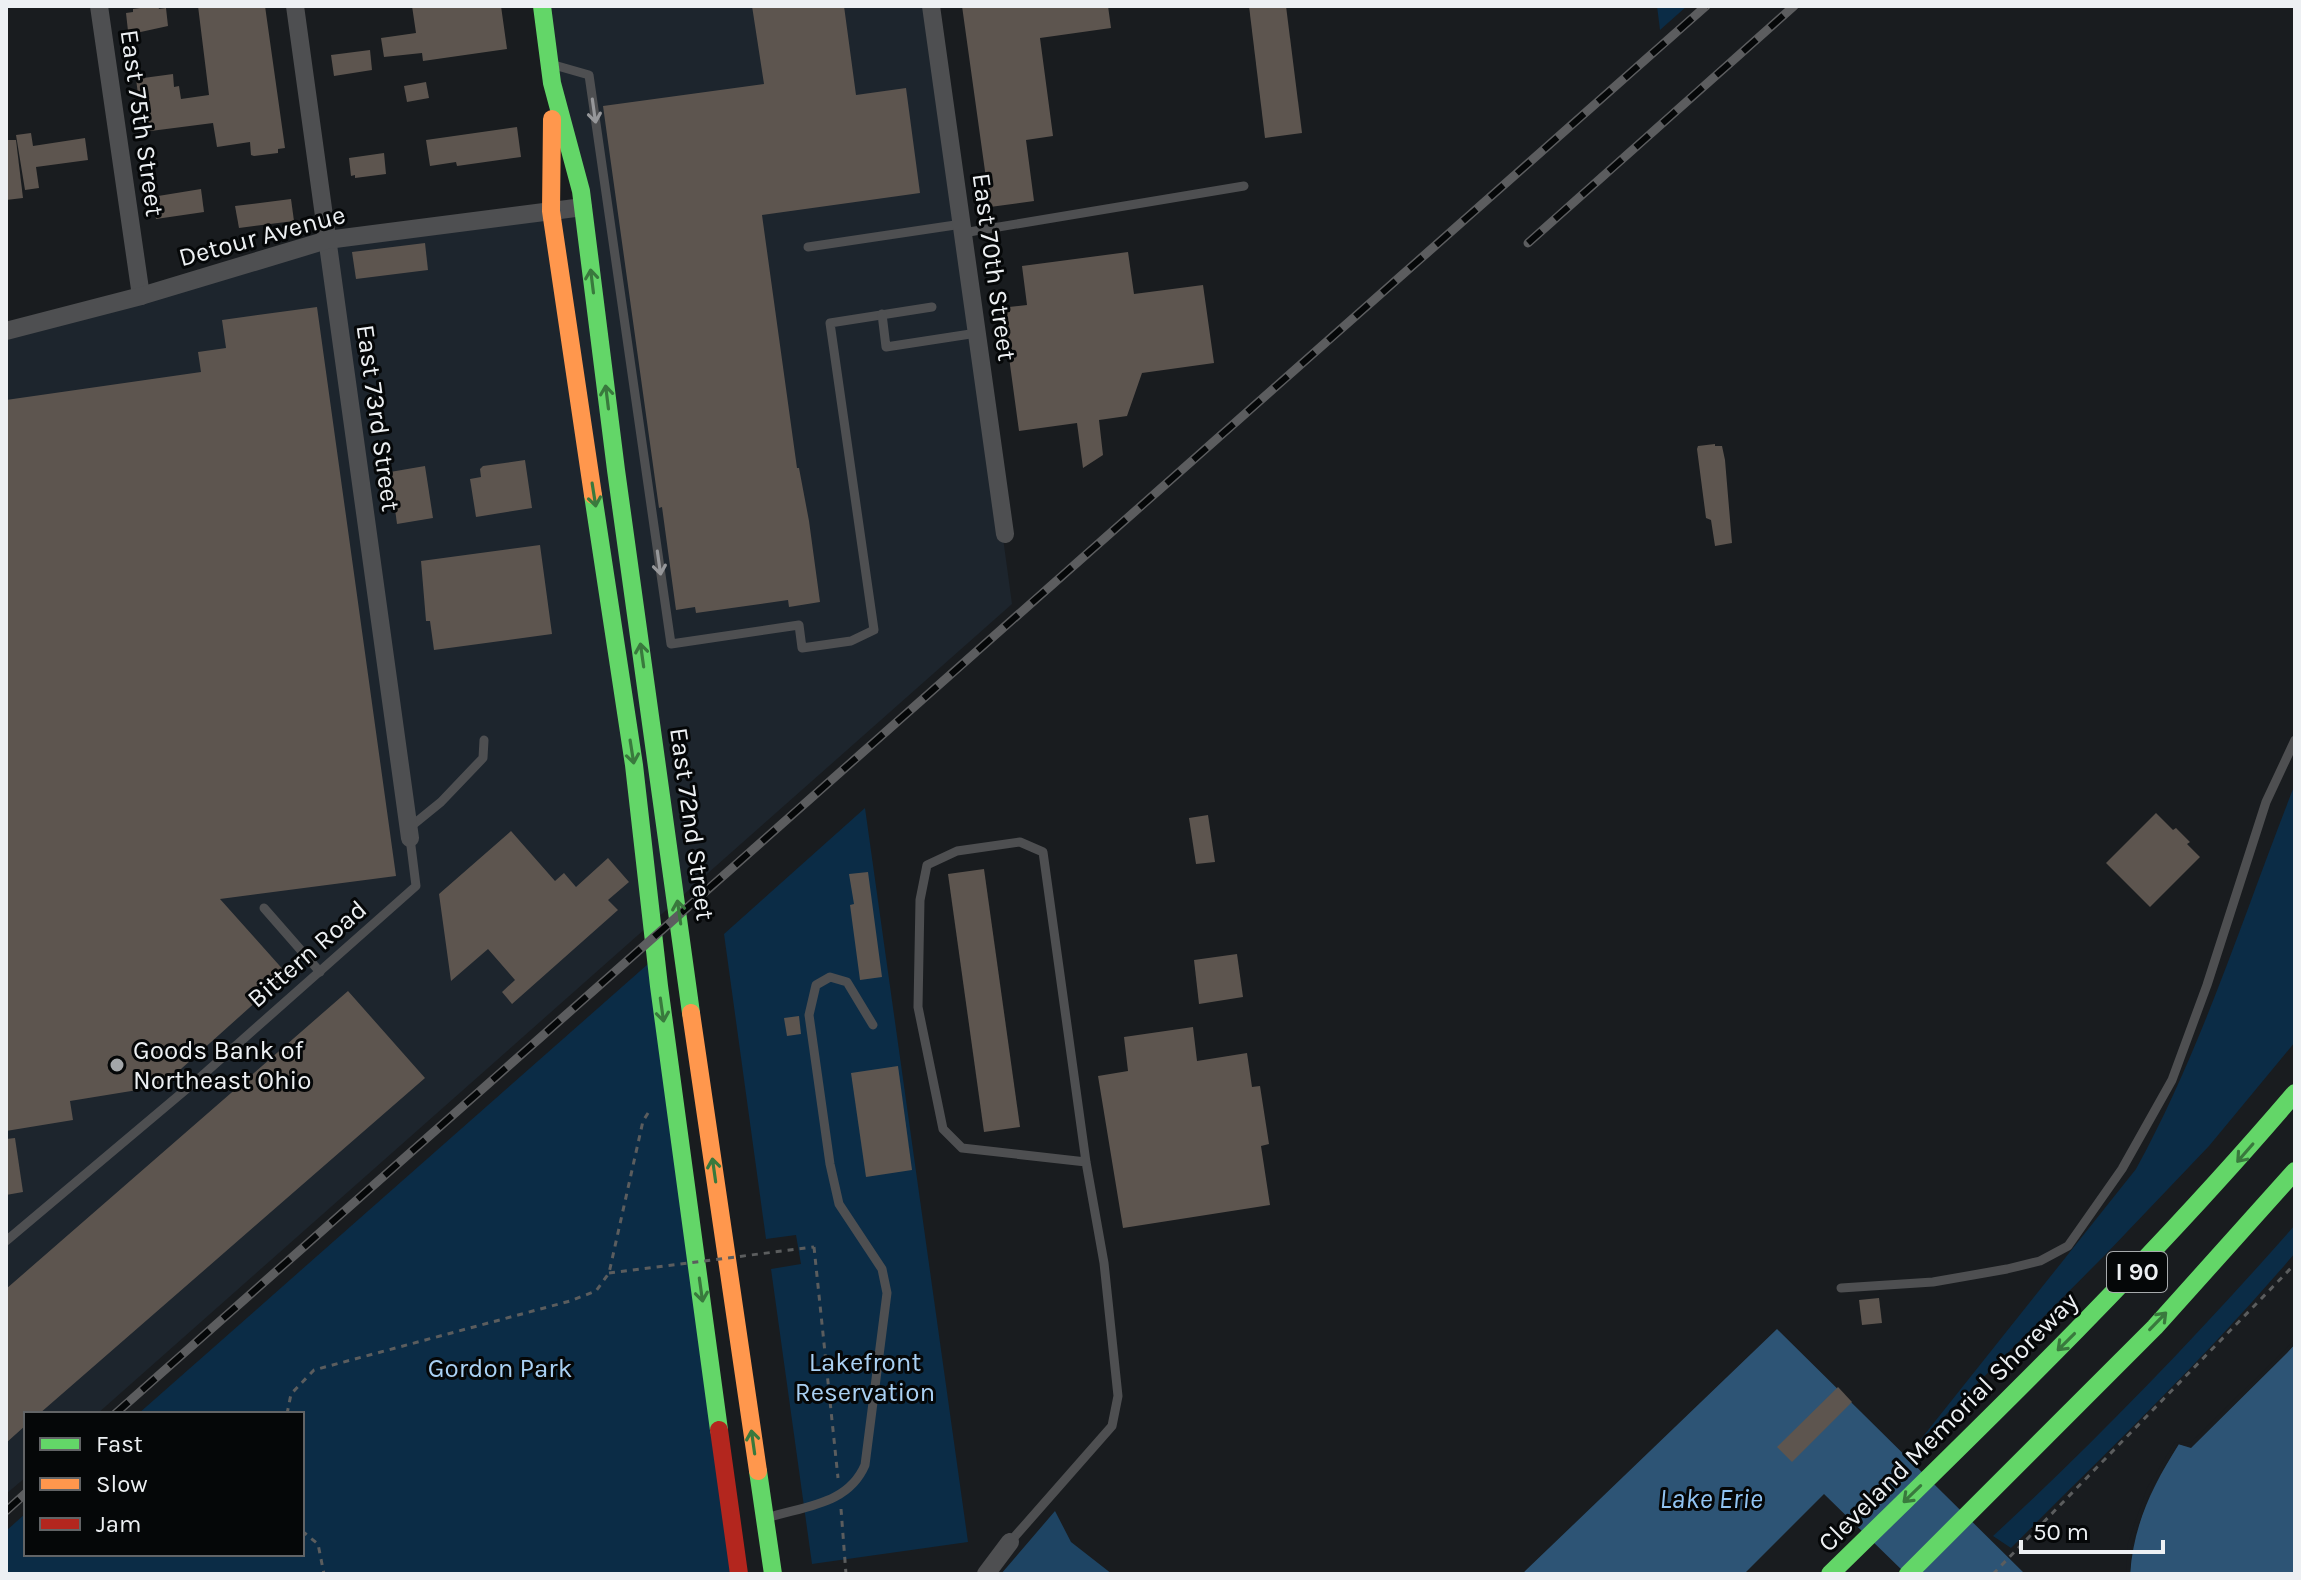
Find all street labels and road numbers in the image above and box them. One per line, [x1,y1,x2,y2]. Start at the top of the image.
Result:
street label: East 75th Street [114,28,170,219]
street label: East 70th Street [965,171,1023,363]
street label: Detour Avenue [175,199,349,273]
street label: East 73rd Street [350,323,406,514]
street label: East 72nd Street [663,726,721,923]
street label: Bittern Road [241,894,373,1014]
road number: I 90 [2107,1252,2167,1292]
street label: Cleveland Memorial Shoreway [1812,1286,2084,1558]

